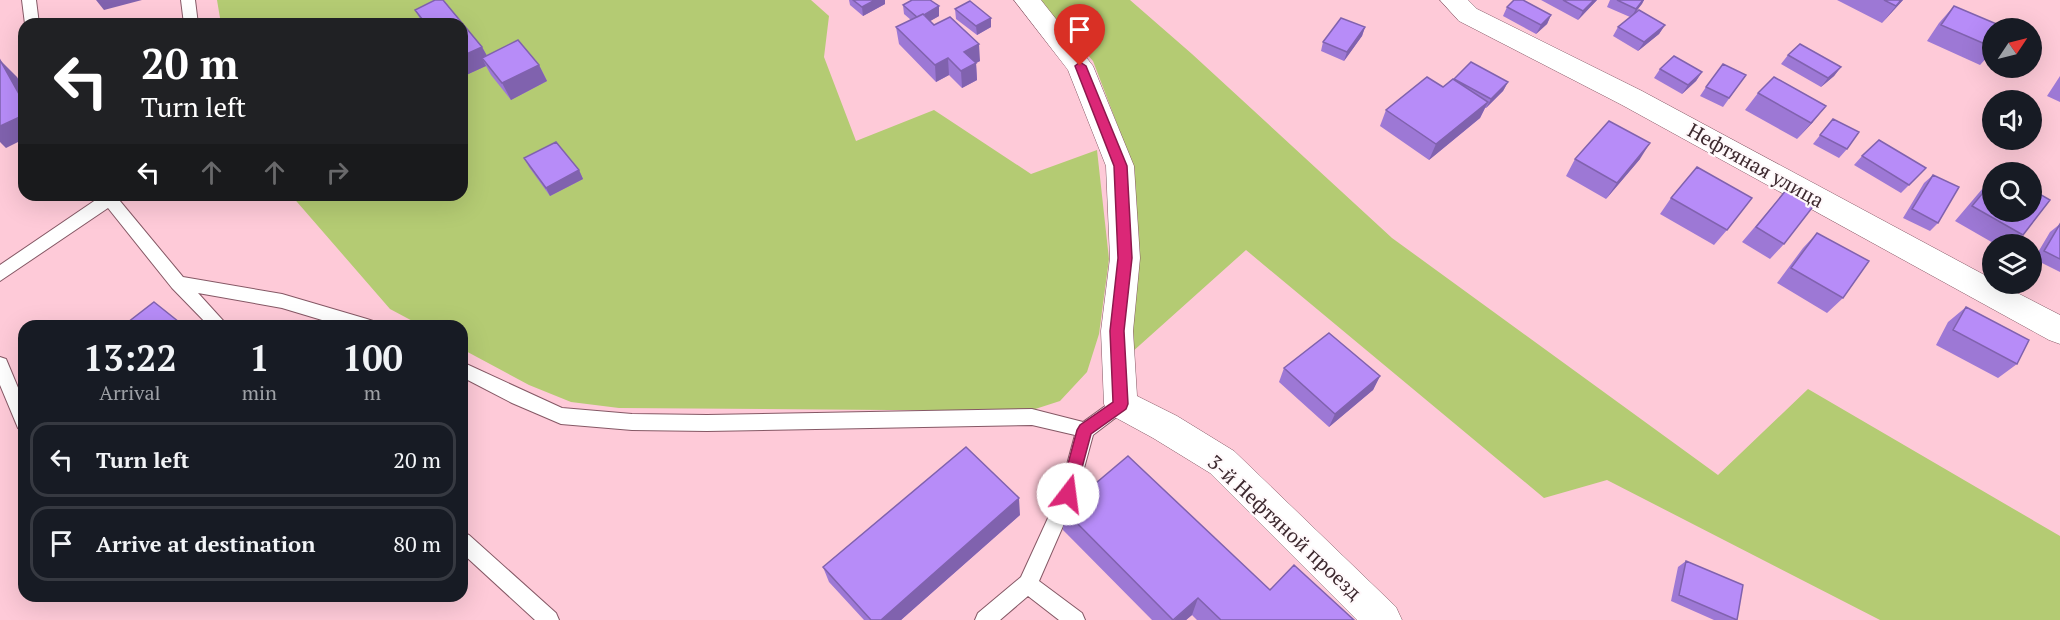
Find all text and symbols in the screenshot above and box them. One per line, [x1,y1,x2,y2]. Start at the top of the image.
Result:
pin [1054,4,1105,66]
icon: arrive [1063,13,1096,46]
north arrow [1982,18,2042,78]
map controls [1982,18,2042,294]
text: 20 m [141,35,239,91]
icon: left [42,42,120,120]
text: Turn left [141,89,246,125]
button: sound [1982,90,2042,150]
street label: Нефтяная улица [1683,116,1829,214]
icon: left [132,156,165,189]
icon: ahead [195,156,228,189]
icon: ahead [258,156,291,189]
icon: right [321,156,354,189]
button: search [1982,162,2042,222]
button: layers [1982,234,2042,294]
text: 13:22 [83,334,177,381]
text: 1 [249,334,270,381]
text: 100 [342,334,403,381]
text: Arrival [99,379,161,406]
text: min [242,379,277,406]
text: m [364,379,381,406]
icon: left [45,443,78,476]
text: Turn left [96,445,189,474]
text: 20 m [393,445,441,474]
street label: 3-й Нефтяной проезд [1202,449,1368,605]
position arrow [1036,462,1100,526]
icon: arrive [45,527,78,560]
text: Arrive at destination [96,529,315,558]
text: 80 m [393,529,441,558]

